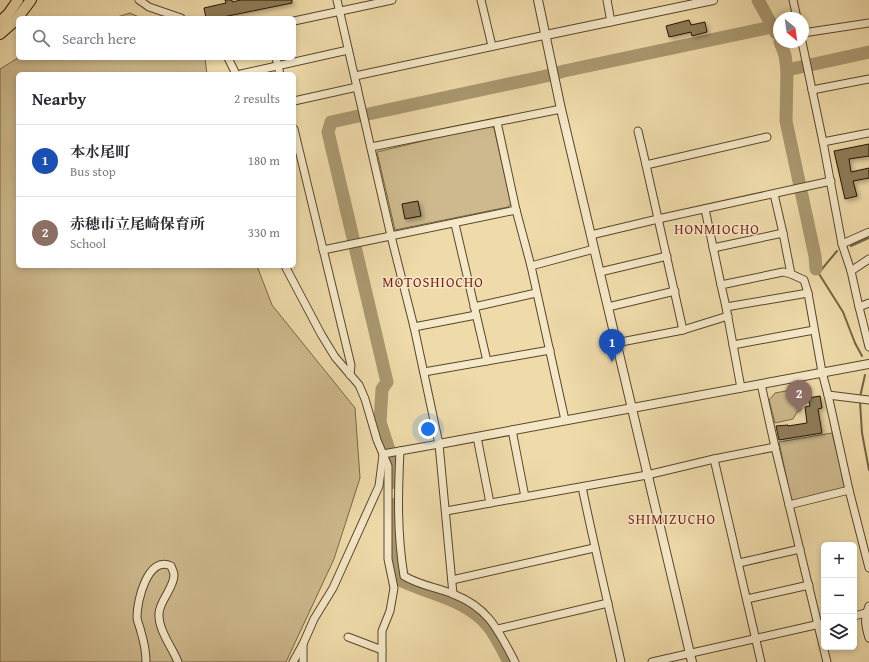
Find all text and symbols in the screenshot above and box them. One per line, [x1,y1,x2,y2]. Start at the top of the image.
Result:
north arrow [773,12,809,48]
search box [16,16,296,60]
icon: search [30,27,52,49]
text: Search here [62,28,136,49]
text: Nearby [32,86,86,111]
text: 2 results [234,89,280,108]
text: 本水尾町 [70,141,130,162]
text: 1 [42,151,48,170]
text: 180 m [248,151,280,170]
text: Bus stop [70,162,116,181]
text: 赤穂市立尾崎保育所 [70,213,205,234]
district label: HONMIOCHO [674,219,760,239]
text: 2 [42,223,48,242]
text: 330 m [248,223,280,242]
text: School [70,234,106,253]
district label: MOTOSHIOCHO [382,272,484,292]
pin: 1 [599,329,625,362]
pin: 2 [786,380,812,413]
your location [418,419,438,439]
district label: SHIMIZUCHO [628,509,716,529]
map controls [821,542,857,650]
button: + [821,542,857,578]
button: − [821,578,857,614]
button: layers [821,614,857,650]

